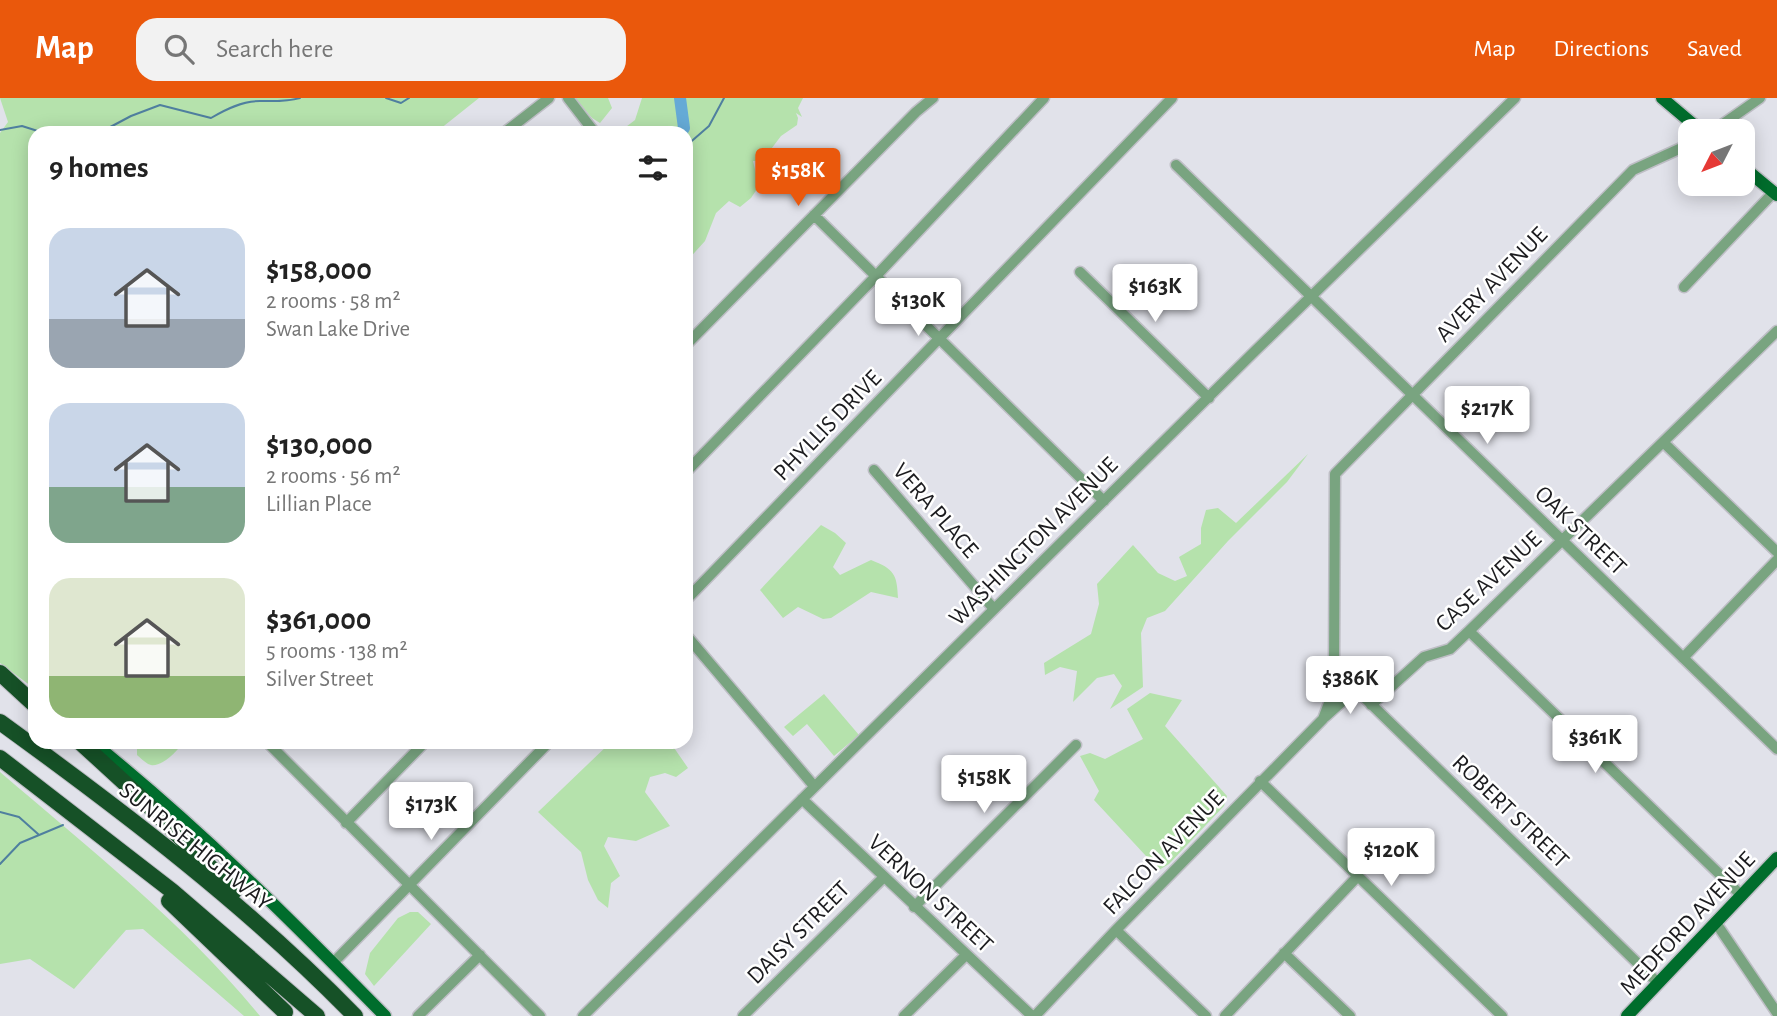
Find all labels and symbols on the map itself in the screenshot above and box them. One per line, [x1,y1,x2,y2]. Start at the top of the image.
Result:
north arrow [1678,119,1755,196]
pin: $158K [749,148,847,208]
street label: AVERY AVENUE [1431,222,1552,347]
pin: $163K [1106,264,1204,324]
pin: $130K [869,278,967,338]
street label: PHYLLIS DRIVE [769,366,886,486]
pin: $217K [1438,386,1536,446]
street label: WASHINGTON AVENUE [945,453,1123,631]
street label: VERA PLACE [888,459,983,563]
street label: OAK STREET [1530,482,1631,580]
street label: CASE AVENUE [1431,527,1546,636]
pin: $386K [1301,656,1399,716]
pin: $361K [1546,716,1644,775]
street label: ROBERT STREET [1447,750,1573,873]
pin: $158K [935,756,1033,815]
street label: SUNRISE HIGHWAY [115,778,276,916]
pin: $173K [382,782,480,842]
street label: FALCON AVENUE [1099,786,1229,919]
pin: $120K [1342,828,1440,888]
street label: VERNON STREET [863,830,998,958]
street label: MEDFORD AVENUE [1616,847,1760,1000]
street label: DAISY STREET [743,877,855,989]

